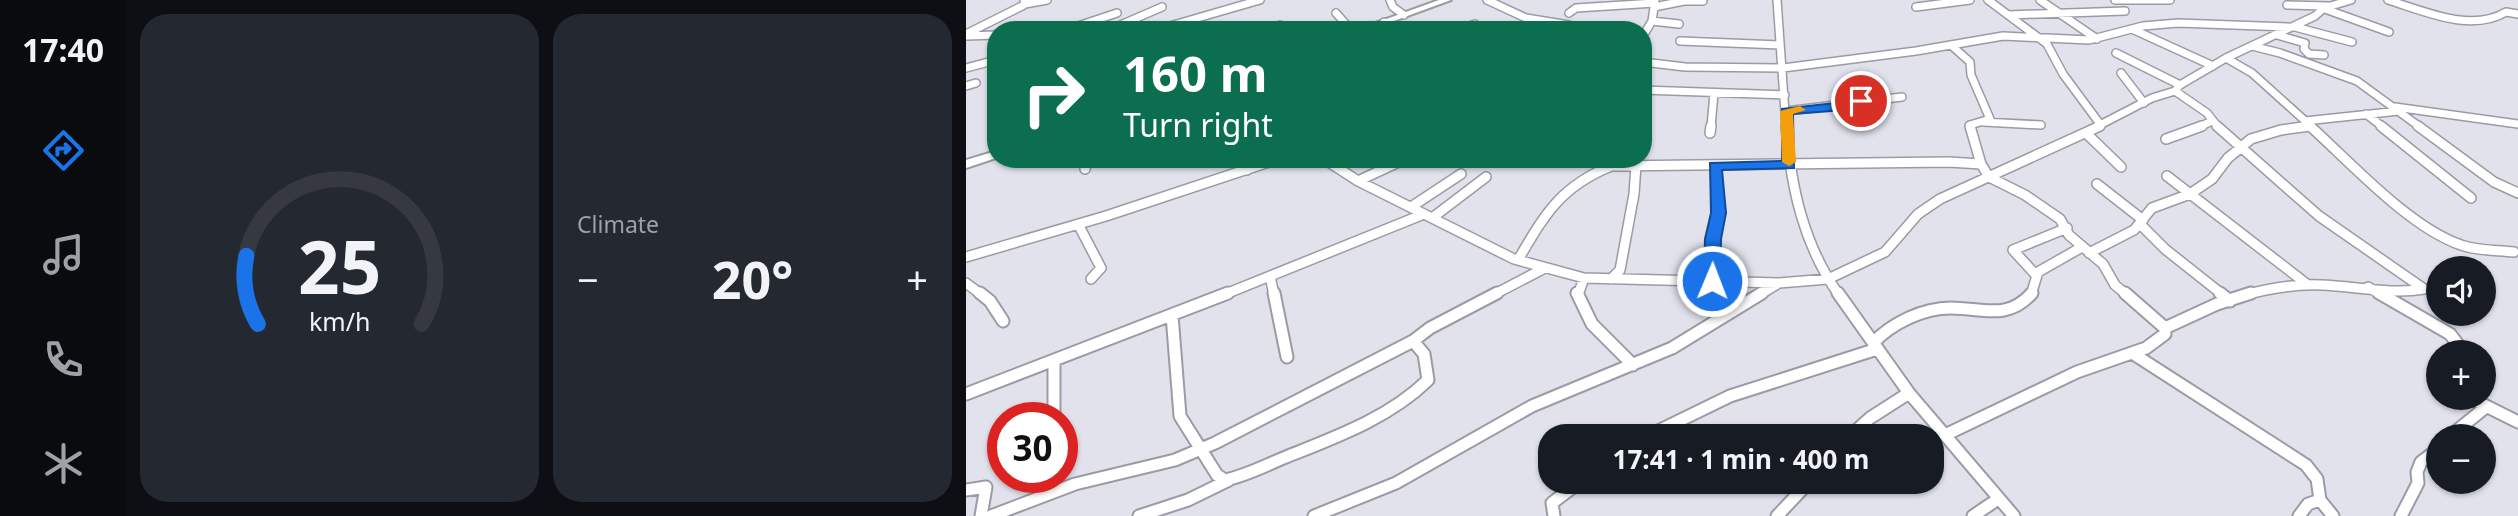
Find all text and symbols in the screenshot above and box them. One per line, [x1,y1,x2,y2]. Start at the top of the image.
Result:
text: 17:40 [22,28,104,71]
text: 160 m [1123,40,1268,106]
icon: right [1008,49,1099,140]
pin [1831,71,1891,131]
icon: arrive [1842,82,1880,120]
text: Turn right [1123,103,1273,146]
icon: directions [39,126,88,175]
text: Climate [577,208,659,240]
text: 25 [298,216,381,315]
icon: music [39,230,88,279]
text: 20° [712,243,793,314]
position arrow [1675,244,1749,318]
text: − [577,253,599,305]
text: + [906,253,928,305]
map controls [2426,256,2496,494]
button: sound [2426,256,2496,326]
text: km/h [309,304,370,338]
icon: phone [39,335,88,384]
button: + [2426,340,2496,410]
speed limit sign: 30 [987,402,1078,493]
button: − [2426,424,2496,494]
icon: climate [39,439,88,488]
text: 17:41 · 1 min · 400 m [1613,441,1869,477]

